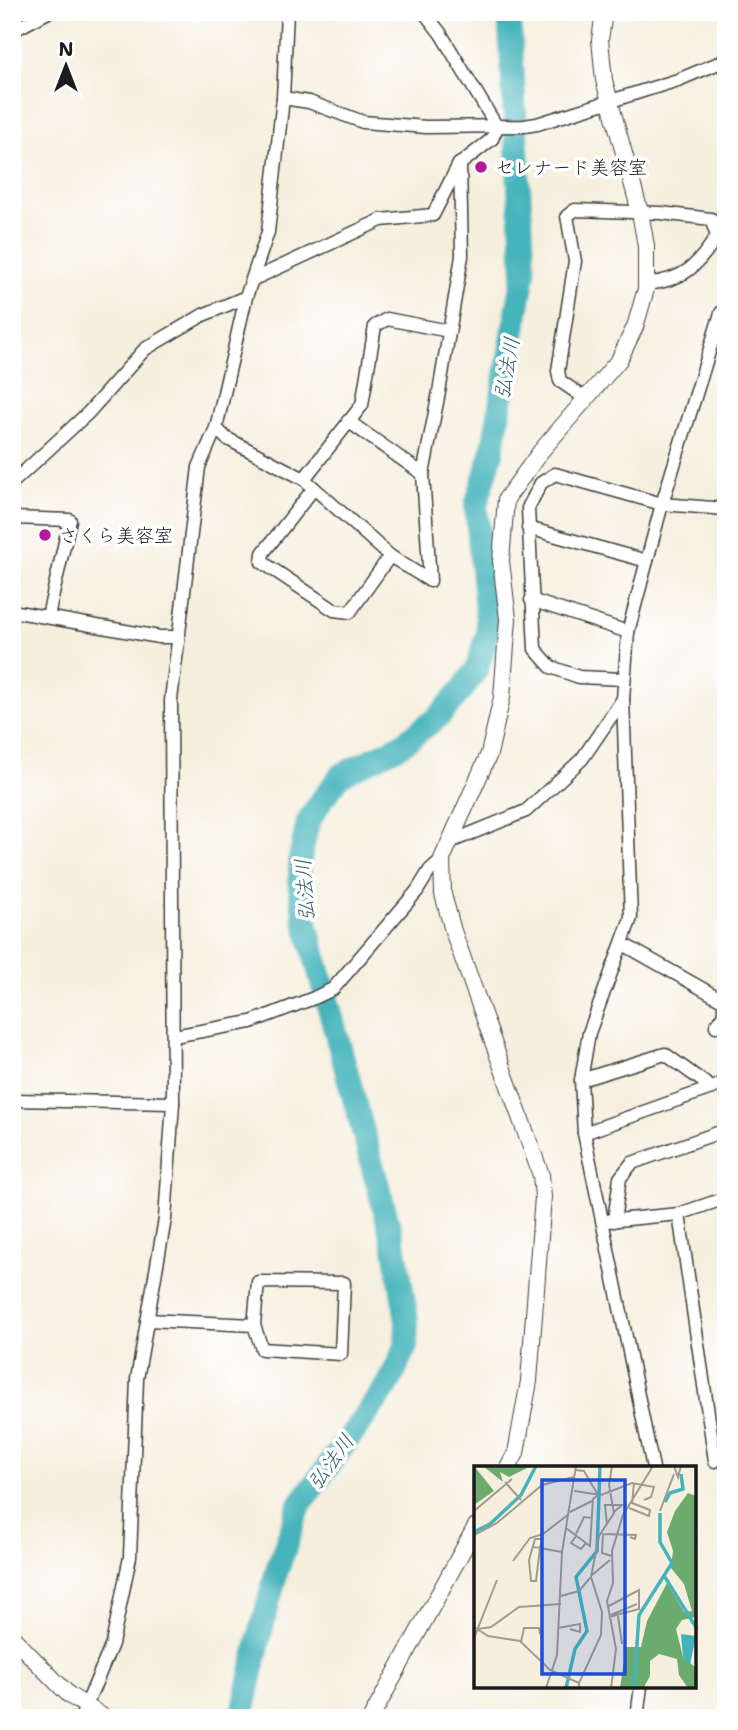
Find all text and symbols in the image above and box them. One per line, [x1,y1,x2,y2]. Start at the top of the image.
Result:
north arrow [32,32,102,102]
text: N [58,37,74,62]
place label: セレナード美容室 [495,155,647,180]
marker: セレナード美容室 [473,159,489,175]
water label: 弘法川 [488,335,526,401]
place label: さくら美容室 [59,523,173,548]
marker: さくら美容室 [37,527,53,543]
water label: 弘法川 [289,858,321,922]
water label: 弘法川 [301,1428,361,1496]
inset map [474,1466,696,1688]

